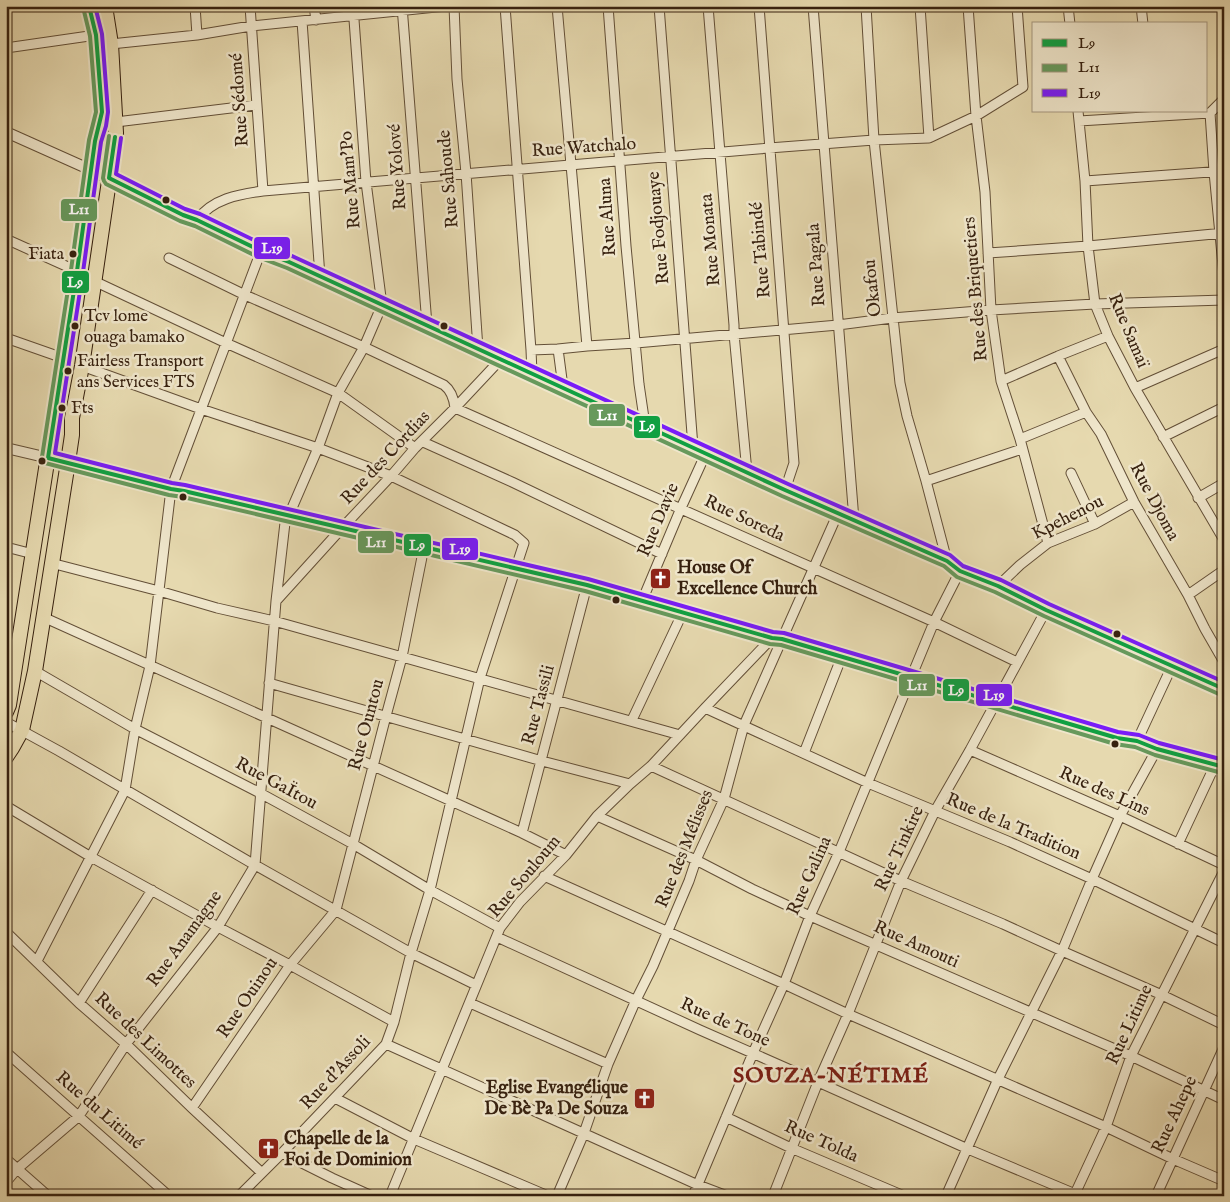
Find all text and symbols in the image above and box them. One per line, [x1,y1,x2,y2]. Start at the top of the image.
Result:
legend [1032,22,1208,112]
text: L9 [1078,34,1095,53]
street label: Rue Sédomé [225,52,255,148]
text: L11 [1078,58,1100,77]
text: L19 [1078,84,1101,103]
street label: Rue Yolové [384,123,412,211]
street label: Rue Sahoude [433,129,465,229]
street label: Rue Mam'Po [335,130,367,230]
street label: Rue Watchalo [531,133,637,163]
street label: Rue Fodjouaye [643,170,675,286]
street label: Rue Aluna [594,177,622,257]
street label: Rue Monata [695,193,727,287]
unlabelled marker [161,195,171,205]
line badge: L11 [60,198,98,222]
text: L11 [69,201,89,219]
street label: Rue Tabindé [745,201,777,299]
street label: Rue des Briquetiers [958,216,994,362]
street label: Rue Pagala [803,222,831,307]
line badge: L19 [253,236,291,260]
text: L19 [261,240,283,258]
place label: Fiata [28,244,65,265]
marker: Fiata [68,249,78,259]
street label: Okafou [859,258,887,318]
line badge: L9 [61,270,90,294]
text: L9 [67,274,83,292]
street label: Rue Samaï [1102,290,1154,372]
place label: Tcv lome ouaga bamako [84,306,185,348]
marker: Tcv lome ouaga bamako [70,321,80,331]
unlabelled marker [439,321,449,331]
place label: Fairless Transport ans Services FTS [77,351,204,393]
marker: Fairless Transport ans Services FTS [63,366,73,376]
place label: Fts [71,398,94,419]
marker: Fts [57,403,67,413]
line badge: L11 [588,403,626,427]
street label: Rue des Cordias [336,406,436,510]
text: L11 [597,407,617,425]
line badge: L9 [633,415,661,439]
text: L9 [639,418,655,436]
unlabelled marker [37,456,47,466]
street label: Rue Djoma [1124,459,1184,545]
street label: Rue Davie [633,480,685,560]
street label: Rue Soreda [700,490,788,548]
street label: Kpehenou [1028,490,1108,546]
unlabelled marker [178,492,188,502]
line badge: L11 [357,530,395,554]
line badge: L9 [403,533,432,557]
text: L11 [366,534,386,552]
text: L9 [409,537,425,555]
line badge: L19 [441,537,479,561]
text: L19 [449,541,471,559]
place label: House Of Excellence Church [677,557,818,601]
church icon: House Of Excellence Church [649,566,673,590]
unlabelled marker [611,595,621,605]
unlabelled marker [1112,629,1122,639]
street label: Rue Tassili [517,662,561,748]
line badge: L11 [898,673,936,697]
street label: Rue Ountou [344,677,390,773]
text: L11 [907,677,927,695]
line badge: L9 [942,678,970,702]
text: L9 [948,682,964,700]
line badge: L19 [975,683,1013,707]
text: L19 [983,687,1005,705]
unlabelled marker [1110,739,1120,749]
street label: Rue GaÏtou [231,752,322,815]
street label: Rue des Lins [1055,762,1153,822]
street label: Rue des Mélisses [651,787,719,911]
street label: Rue de la Tradition [942,788,1084,866]
street label: Rue Tinkire [870,802,930,896]
street label: Rue Souloum [484,831,566,923]
street label: Rue Galina [782,833,838,919]
street label: Rue Anamagne [142,886,228,992]
street label: Rue Amouti [870,916,962,974]
street label: Rue Ouinou [213,953,283,1043]
street label: Rue Litime [1101,981,1159,1069]
street label: Rue des Limottes [89,988,201,1094]
street label: Rue de Tone [677,993,773,1053]
street label: Rue d'Assoli [296,1031,376,1115]
district label: SOUZA-NÉTIMÉ [733,1062,929,1090]
street label: Rue du Litimé [50,1067,148,1155]
street label: Rue Ahepe [1147,1072,1203,1158]
place label: Eglise Evangélique De Bè Pa De Souza [484,1077,629,1121]
church icon: Eglise Evangélique De Bè Pa De Souza [632,1086,656,1110]
street label: Rue Tolda [780,1116,862,1169]
place label: Chapelle de la Foi de Dominion [284,1128,412,1172]
church icon: Chapelle de la Foi de Dominion [256,1137,280,1161]

